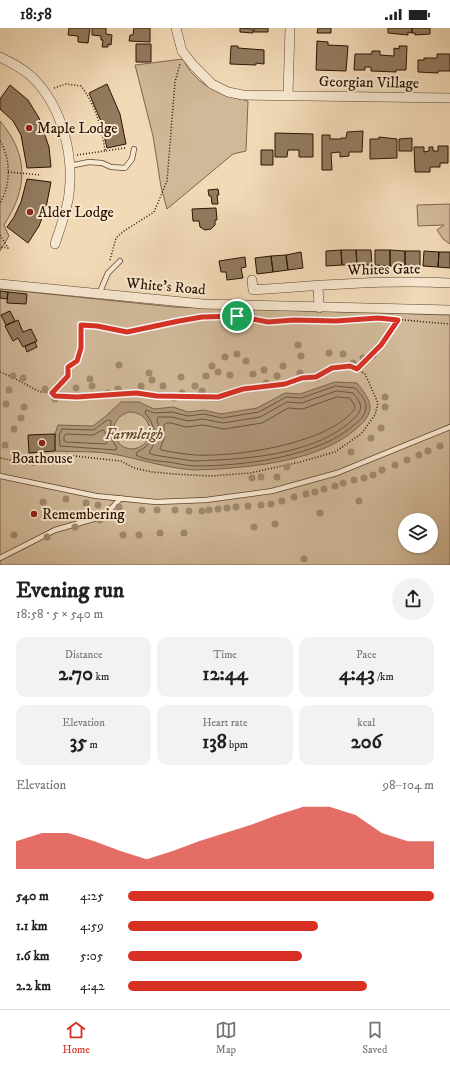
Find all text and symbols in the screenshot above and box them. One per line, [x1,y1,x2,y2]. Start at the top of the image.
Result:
text: 18:58 [20,5,52,24]
street label: Georgian Village [319,72,419,93]
place label: Maple Lodge [37,119,118,138]
marker: Maple Lodge [24,123,34,133]
place label: Alder Lodge [38,203,114,222]
marker: Alder Lodge [25,207,35,217]
street label: Whites Gate [346,259,421,280]
street label: White's Road [124,273,207,299]
pin [220,299,254,333]
icon: arrive [226,305,248,327]
park label: Farmleigh [105,425,163,444]
marker: Boathouse [37,438,47,448]
place label: Boathouse [11,449,73,468]
place label: Remembering [42,505,125,524]
marker: Remembering [29,509,39,519]
map controls [398,513,438,553]
button: layers [398,513,438,553]
text: Evening run [16,577,124,604]
button: share [392,578,434,620]
text: 18:58 · 5 × 540 m [16,606,103,622]
text: Distance [65,648,103,662]
text: Time [213,648,237,662]
text: Pace [356,648,377,662]
text: 2.70 [58,662,93,687]
text: 12:44 [202,662,248,687]
text: 4:43 [339,662,375,687]
text: km [93,670,109,684]
text: /km [375,670,394,684]
text: Elevation [62,716,105,730]
text: Heart rate [202,716,248,730]
text: kcal [357,716,375,730]
text: 35 [70,730,87,755]
text: 138 [202,730,227,755]
text: 206 [351,730,382,755]
text: m [87,738,98,752]
text: bpm [227,738,248,752]
text: Elevation [16,777,66,793]
text: 98–104 m [382,777,434,793]
text: 540 m [16,888,49,904]
text: 4:25 [80,888,104,904]
text: 1.1 km [16,918,48,934]
text: 4:59 [80,918,104,934]
text: 1.6 km [16,948,50,964]
text: 5:05 [80,948,103,964]
text: 2.2 km [16,978,51,994]
text: 4:42 [80,978,105,994]
tab: Home [63,1019,90,1057]
tab: Map [215,1019,237,1057]
tab: Saved [362,1019,387,1057]

